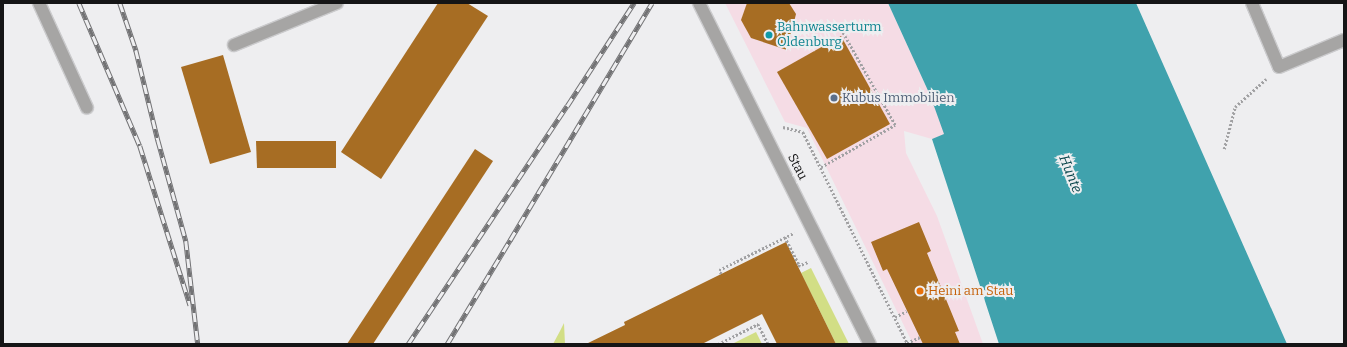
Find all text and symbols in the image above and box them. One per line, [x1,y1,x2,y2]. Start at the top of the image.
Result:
place label: Bahnwasserturm Oldenburg [777,20,881,51]
marker: Bahnwasserturm Oldenburg [764,30,774,40]
place label: Kubus Immobilien [842,90,954,106]
marker: Kubus Immobilien [829,93,839,103]
street label: Stau [784,151,810,183]
water label: Hunte [1055,153,1085,195]
place label: Heini am Stau [928,283,1013,299]
marker: Heini am Stau [915,286,925,296]

